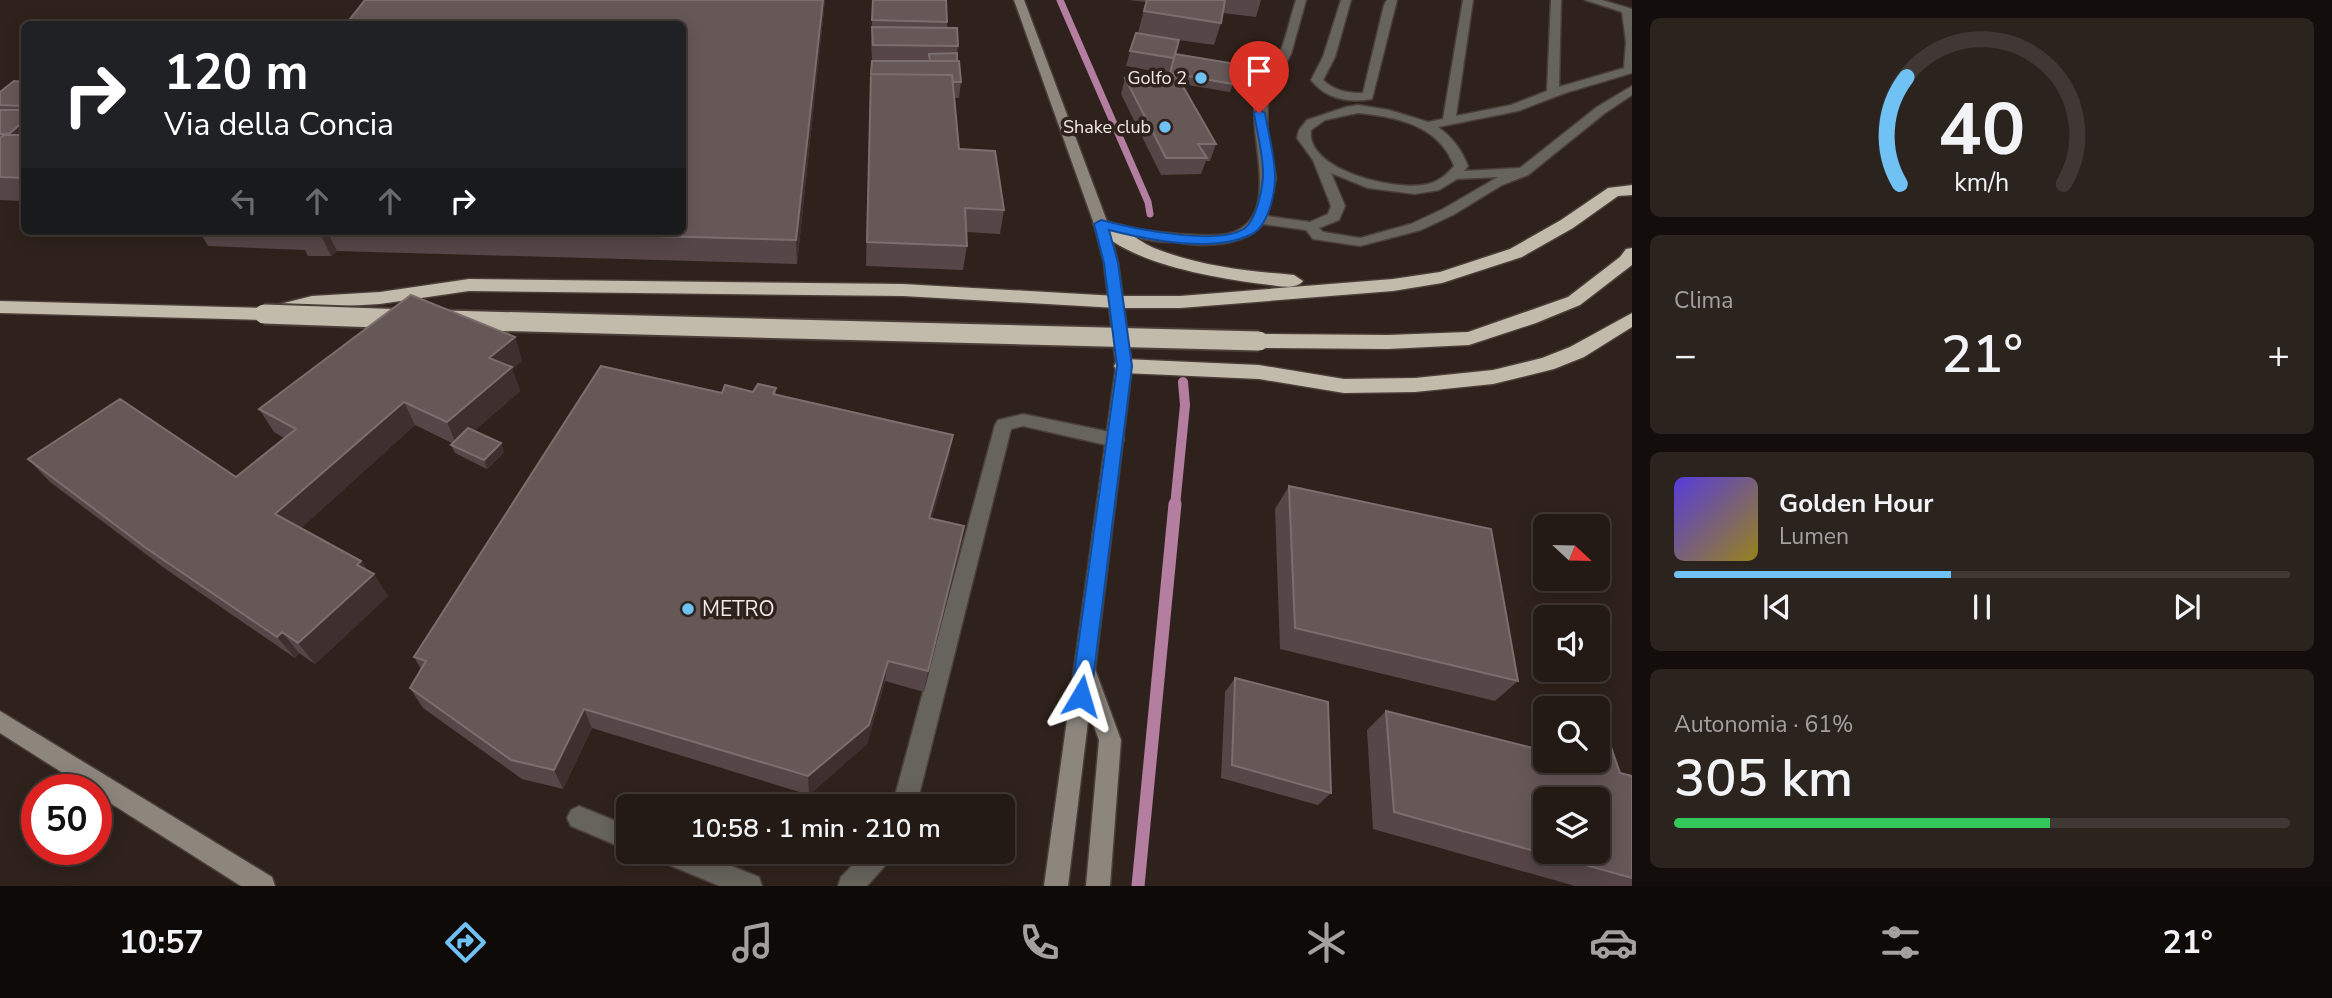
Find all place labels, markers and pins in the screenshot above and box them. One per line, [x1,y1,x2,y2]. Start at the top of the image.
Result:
pin [1229,41,1289,113]
place label: Golfo 2 [1128,66,1187,90]
marker: Golfo 2 [1193,70,1209,86]
place label: Shake club [1063,115,1151,139]
marker: Shake club [1157,119,1173,135]
place label: METRO [702,595,775,623]
marker: METRO [680,601,696,617]

